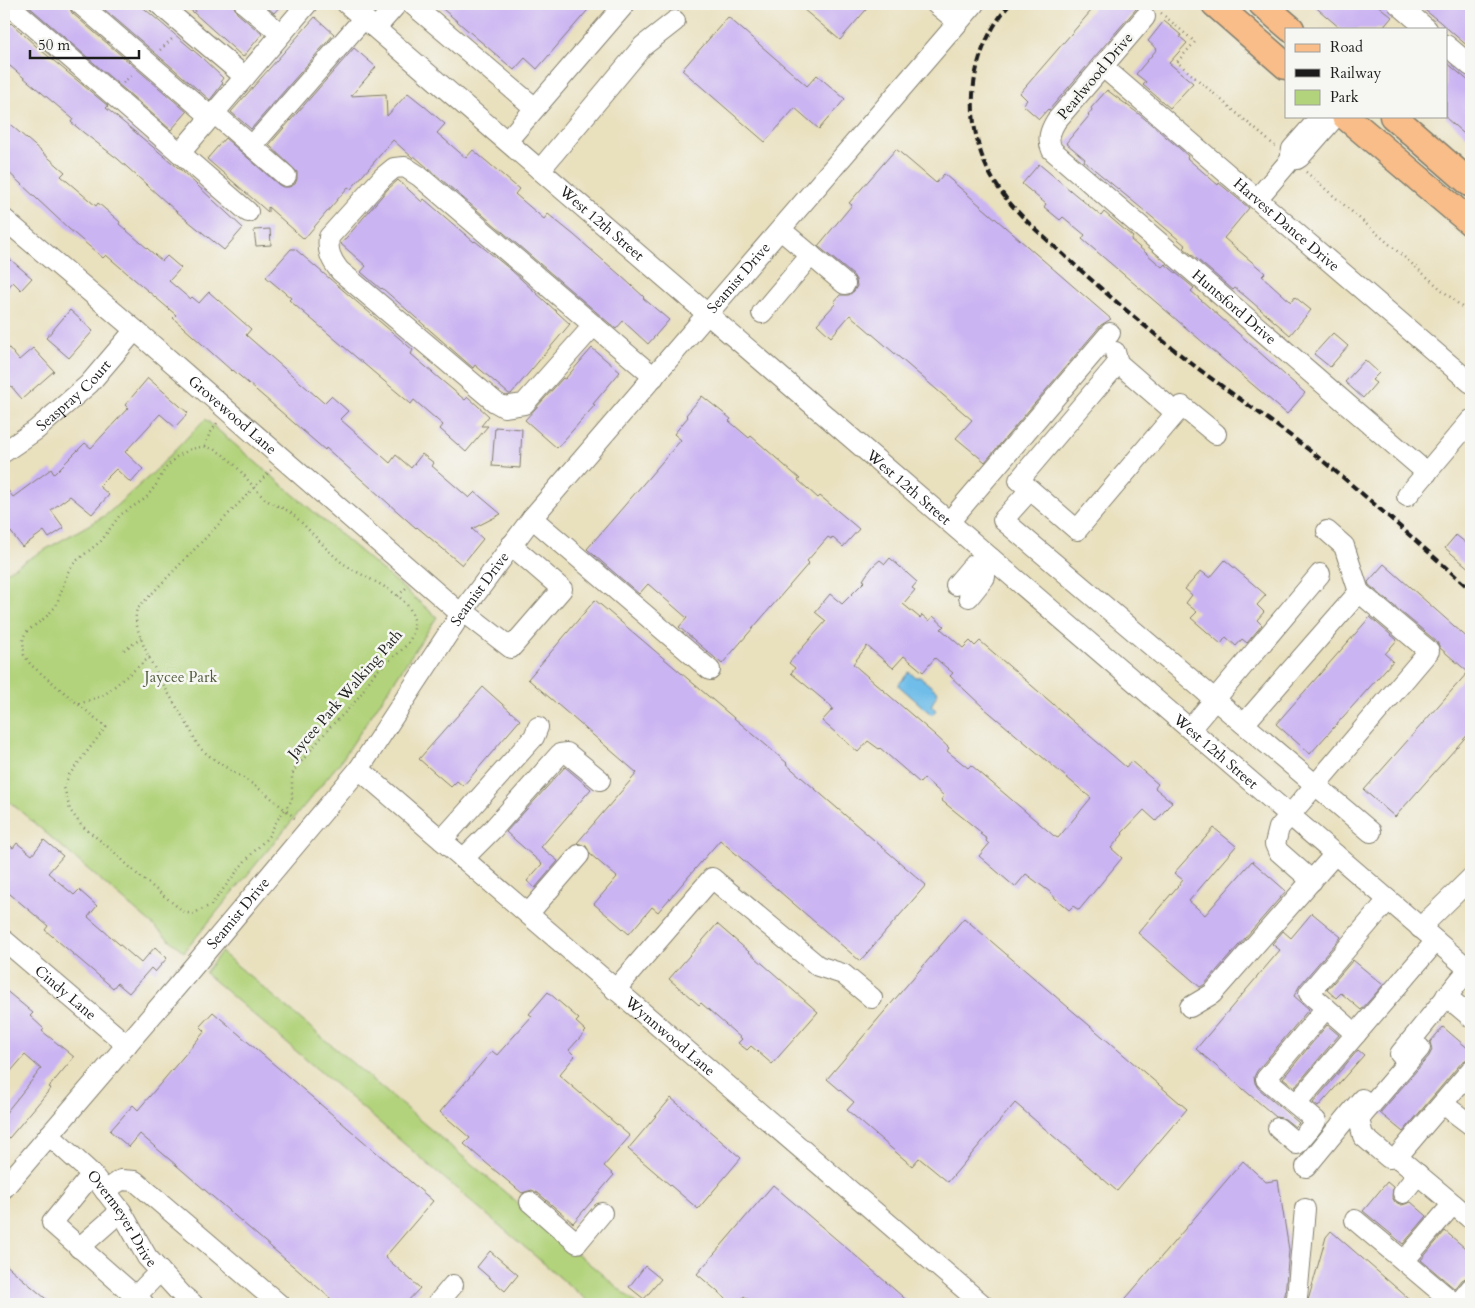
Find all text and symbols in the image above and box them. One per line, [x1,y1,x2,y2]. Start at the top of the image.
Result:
scale bar [30,28,139,60]
street label: Pearlwood Drive [1053,28,1137,124]
legend [1285,28,1448,118]
text: 50 m [38,35,70,55]
text: Road [1330,37,1363,57]
text: Railway [1330,63,1381,83]
text: Park [1330,87,1359,107]
street label: Harvest Dance Drive [1229,173,1344,276]
street label: West 12th Street [554,180,648,265]
street label: Seamist Drive [702,238,775,318]
street label: Huntsford Drive [1188,265,1281,349]
street label: Seaspray Court [32,355,116,435]
street label: Grovewood Lane [184,371,281,459]
street label: West 12th Street [861,445,956,529]
street label: Seamist Drive [446,547,514,630]
street label: Jaycee Park Walking Path [282,625,407,764]
park label: Jaycee Park [143,667,217,687]
street label: West 12th Street [1168,709,1263,794]
street label: Seamist Drive [202,873,274,953]
street label: Cindy Lane [31,961,101,1025]
street label: Wynnwood Lane [620,991,719,1081]
street label: Overmeyer Drive [83,1166,162,1272]

